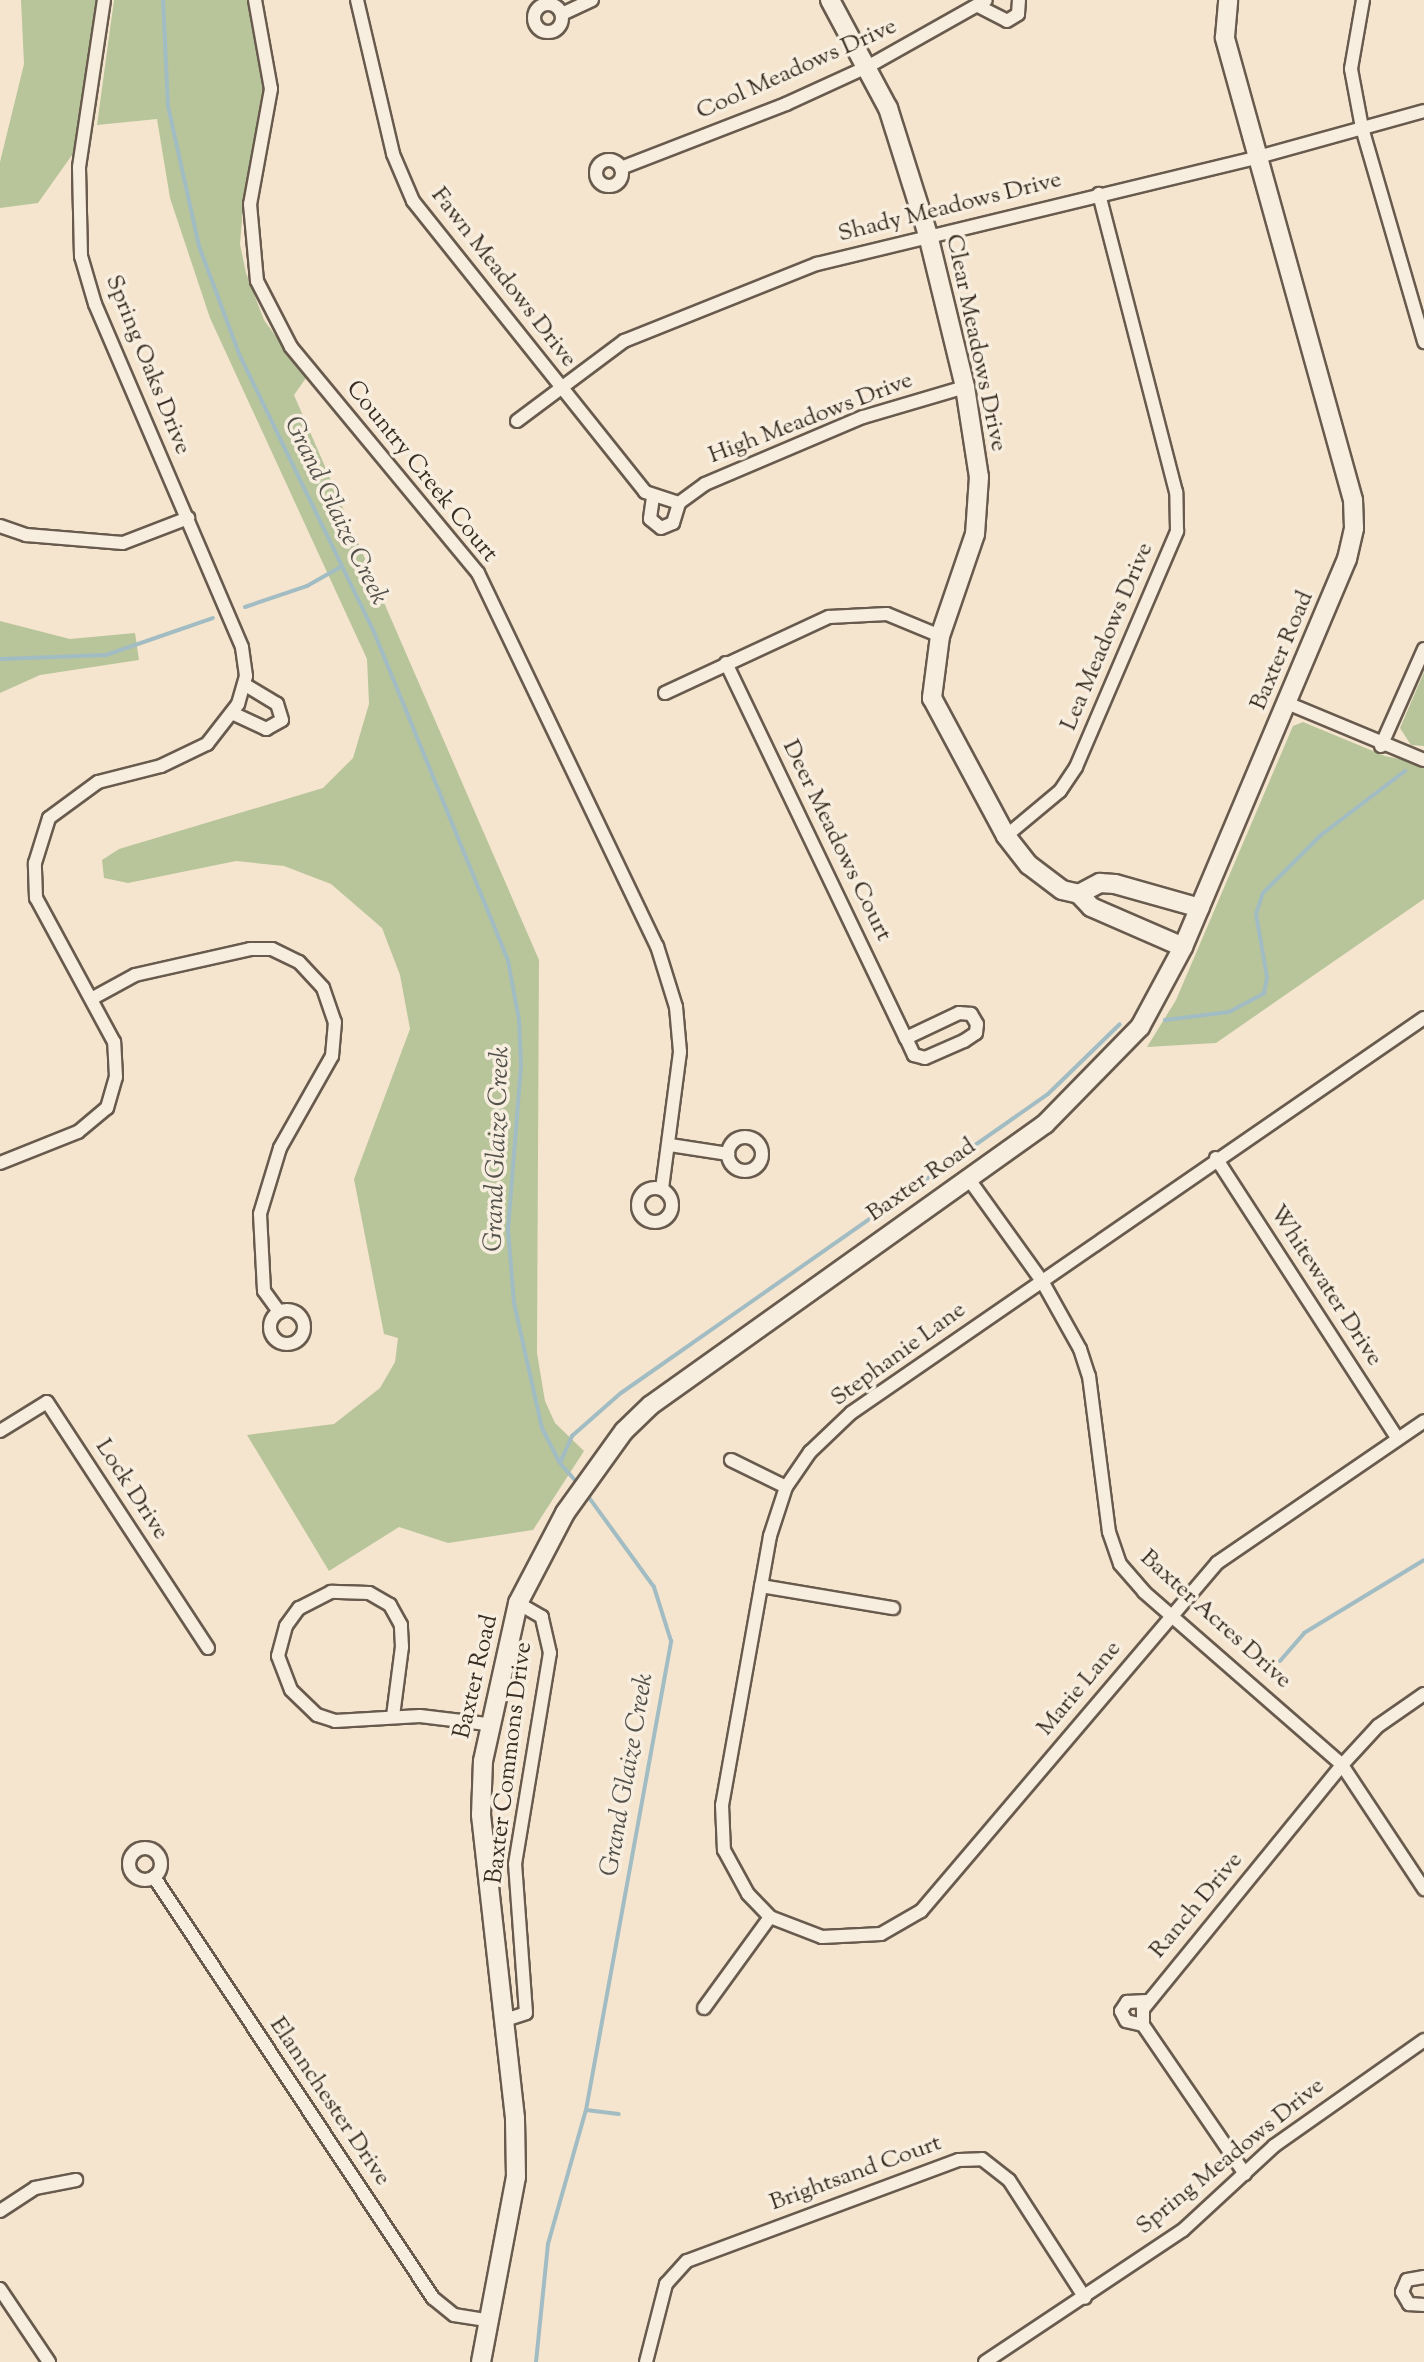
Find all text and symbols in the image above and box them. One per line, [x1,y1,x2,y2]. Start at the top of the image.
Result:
street label: Cool Meadows Drive [692,13,902,127]
street label: Shady Meadows Drive [835,166,1065,250]
street label: Fawn Meadows Drive [424,182,582,374]
street label: Clear Meadows Drive [938,232,1012,454]
street label: Spring Oaks Drive [98,271,196,459]
street label: High Meadows Drive [705,367,917,471]
street label: Country Creek Court [339,375,503,569]
water label: Grand Glaize Creek [276,412,394,610]
street label: Lea Meadows Drive [1055,539,1161,735]
street label: Baxter Road [1245,587,1321,715]
street label: Deer Meadows Court [775,736,897,946]
water label: Grand Glaize Creek [479,1046,517,1252]
street label: Baxter Road [862,1133,982,1229]
street label: Whitewater Drive [1262,1200,1388,1372]
street label: Stephanie Lane [826,1296,972,1414]
street label: Lock Drive [88,1434,174,1546]
street label: Baxter Acres Drive [1133,1544,1297,1696]
street label: Baxter Road [449,1612,505,1742]
street label: Marie Lane [1032,1636,1128,1742]
street label: Baxter Commons Drive [481,1640,539,1886]
water label: Grand Glaize Creek [595,1671,661,1879]
street label: Ranch Drive [1144,1847,1250,1965]
street label: Elannchester Drive [262,2012,396,2192]
street label: Spring Meadows Drive [1131,2072,1331,2242]
street label: Brightsand Court [766,2130,946,2218]

